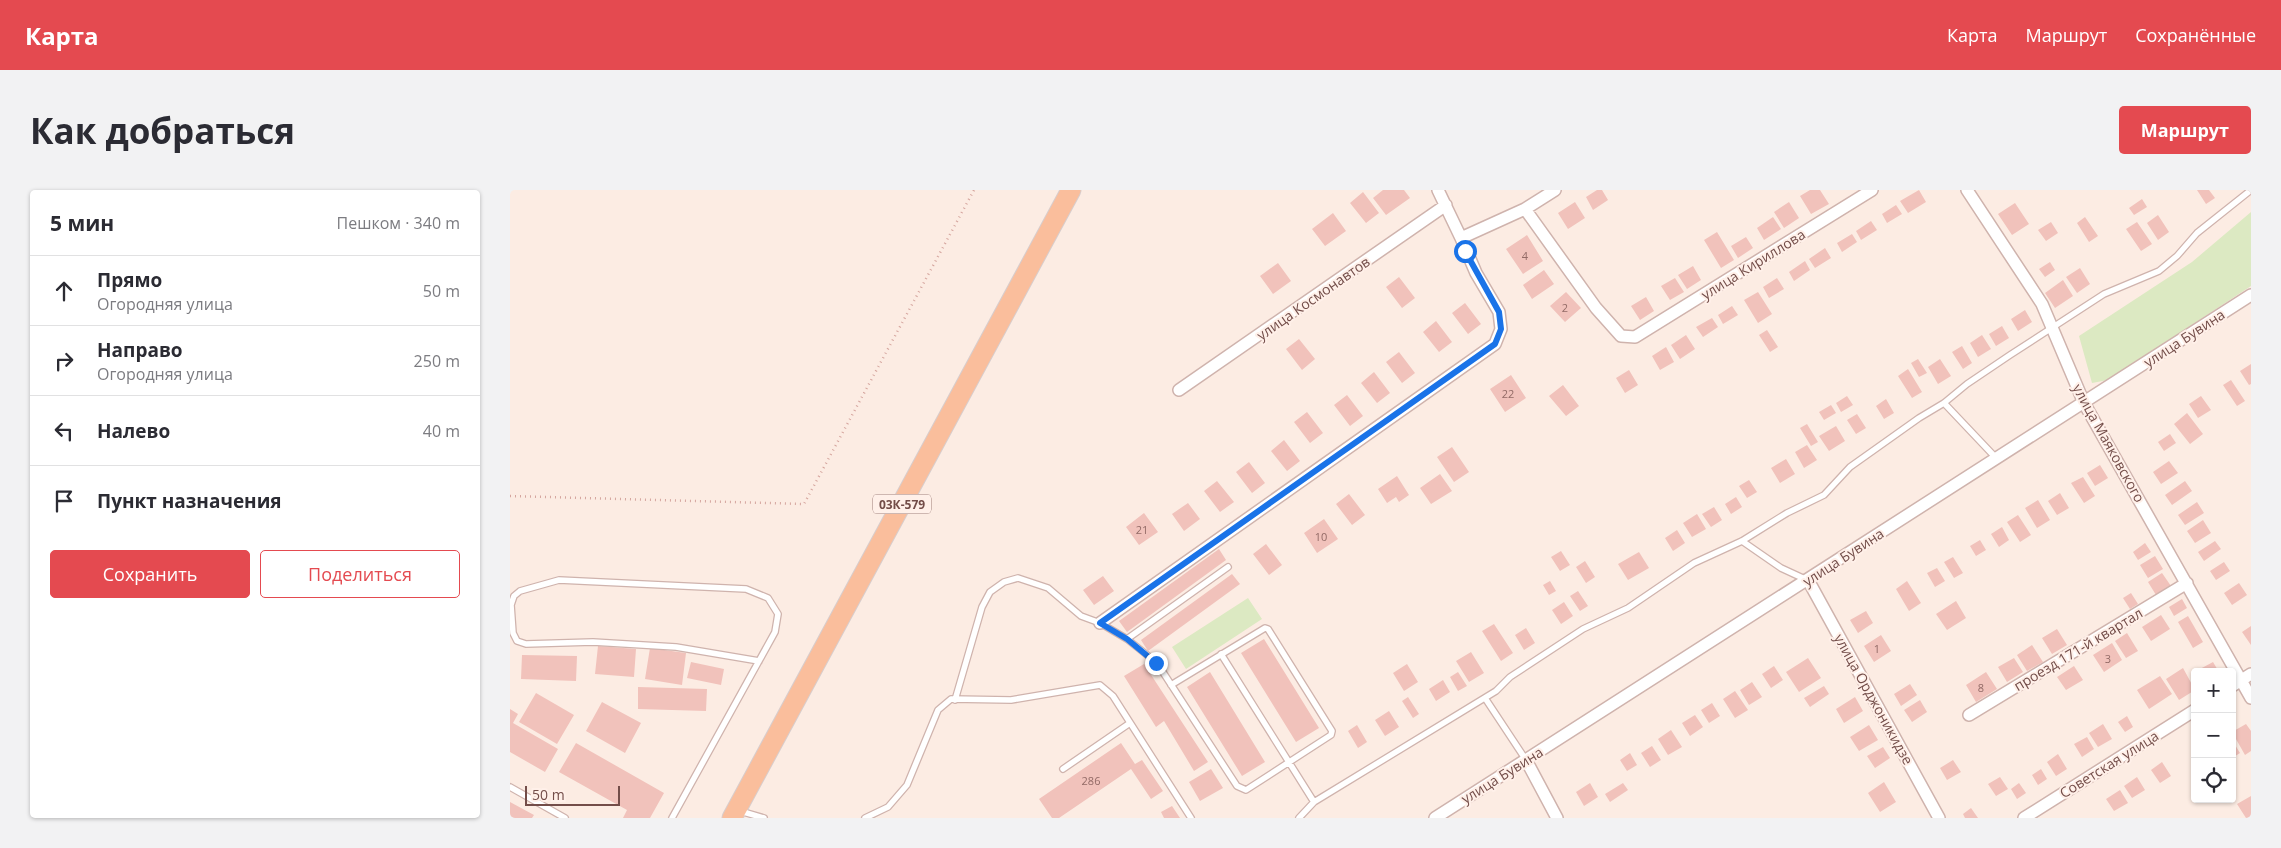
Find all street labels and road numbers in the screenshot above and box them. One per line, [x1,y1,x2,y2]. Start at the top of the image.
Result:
street label: улица Кириллова [1697,224,1809,304]
street label: улица Космонавтов [1253,252,1373,344]
street label: улица Бувина [2140,305,2228,371]
street label: улица Маяковского [2069,380,2149,506]
road number: 03К-579 [873,494,931,514]
street label: улица Бувина [1799,524,1887,590]
street label: проезд 171-й квартал [2010,603,2146,695]
street label: улица Орджоникидзе [1830,630,1918,768]
street label: Советская улица [2056,726,2162,802]
street label: улица Бувина [1457,742,1547,808]

